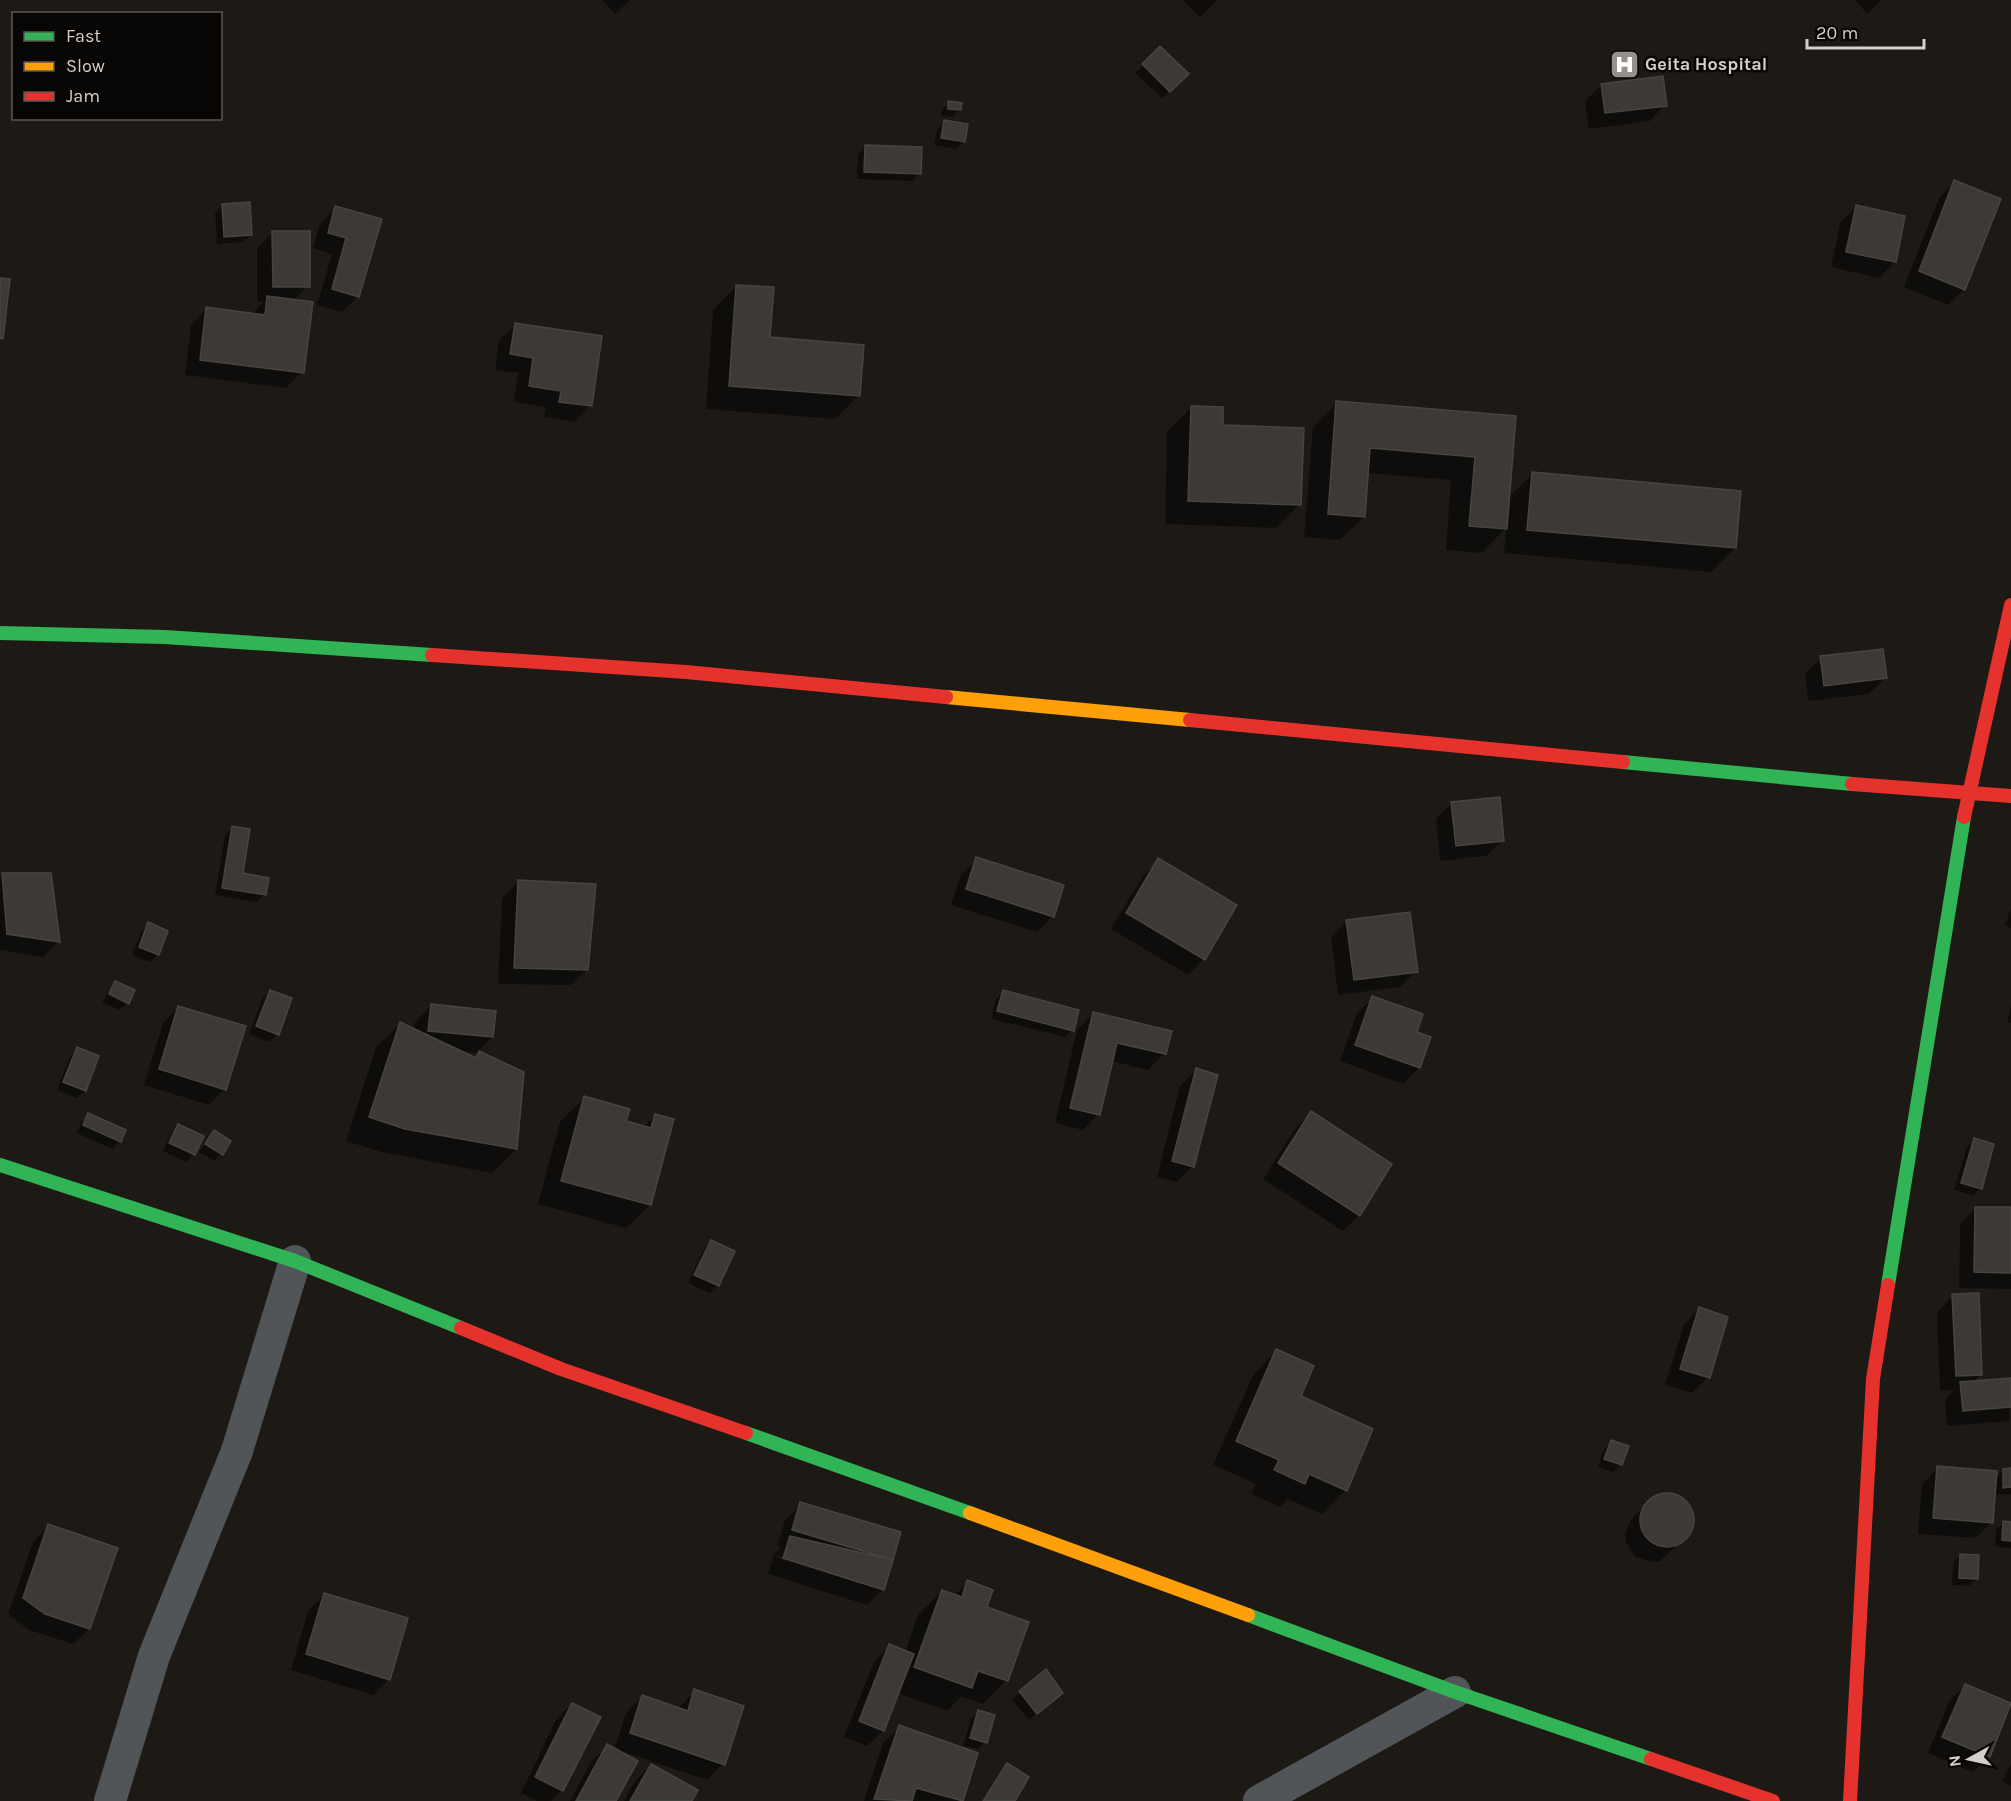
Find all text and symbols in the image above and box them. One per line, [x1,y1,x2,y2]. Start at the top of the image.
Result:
legend [12,12,222,120]
scale bar [1807,12,1924,50]
text: 20 m [1816,22,1858,44]
text: Fast [66,25,101,47]
hospital icon: Geita Hospital [1608,48,1640,80]
place label: Geita Hospital [1645,53,1767,75]
text: Slow [66,55,105,77]
text: Jam [66,85,100,107]
north arrow [1939,1729,1999,1789]
text: N [1944,1754,1965,1768]

